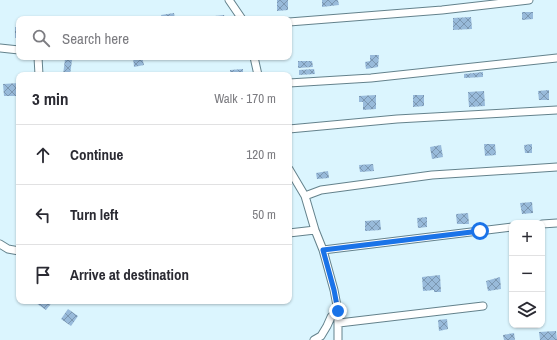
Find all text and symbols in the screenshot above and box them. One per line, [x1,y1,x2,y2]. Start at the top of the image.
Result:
search box [16,16,292,60]
icon: search [30,27,52,49]
text: Search here [62,28,129,49]
text: 3 min [32,87,68,110]
text: Walk · 170 m [214,90,276,107]
icon: ahead [32,144,54,166]
text: Continue [70,144,123,165]
text: 120 m [246,146,276,163]
icon: left [32,204,54,226]
text: Turn left [70,204,118,225]
text: 50 m [252,206,276,223]
map controls [509,220,545,328]
button: + [509,220,545,256]
route start [471,222,489,240]
button: − [509,256,545,292]
icon: arrive [32,264,54,286]
text: Arrive at destination [70,264,189,285]
button: layers [509,292,545,328]
route end [329,302,347,320]

